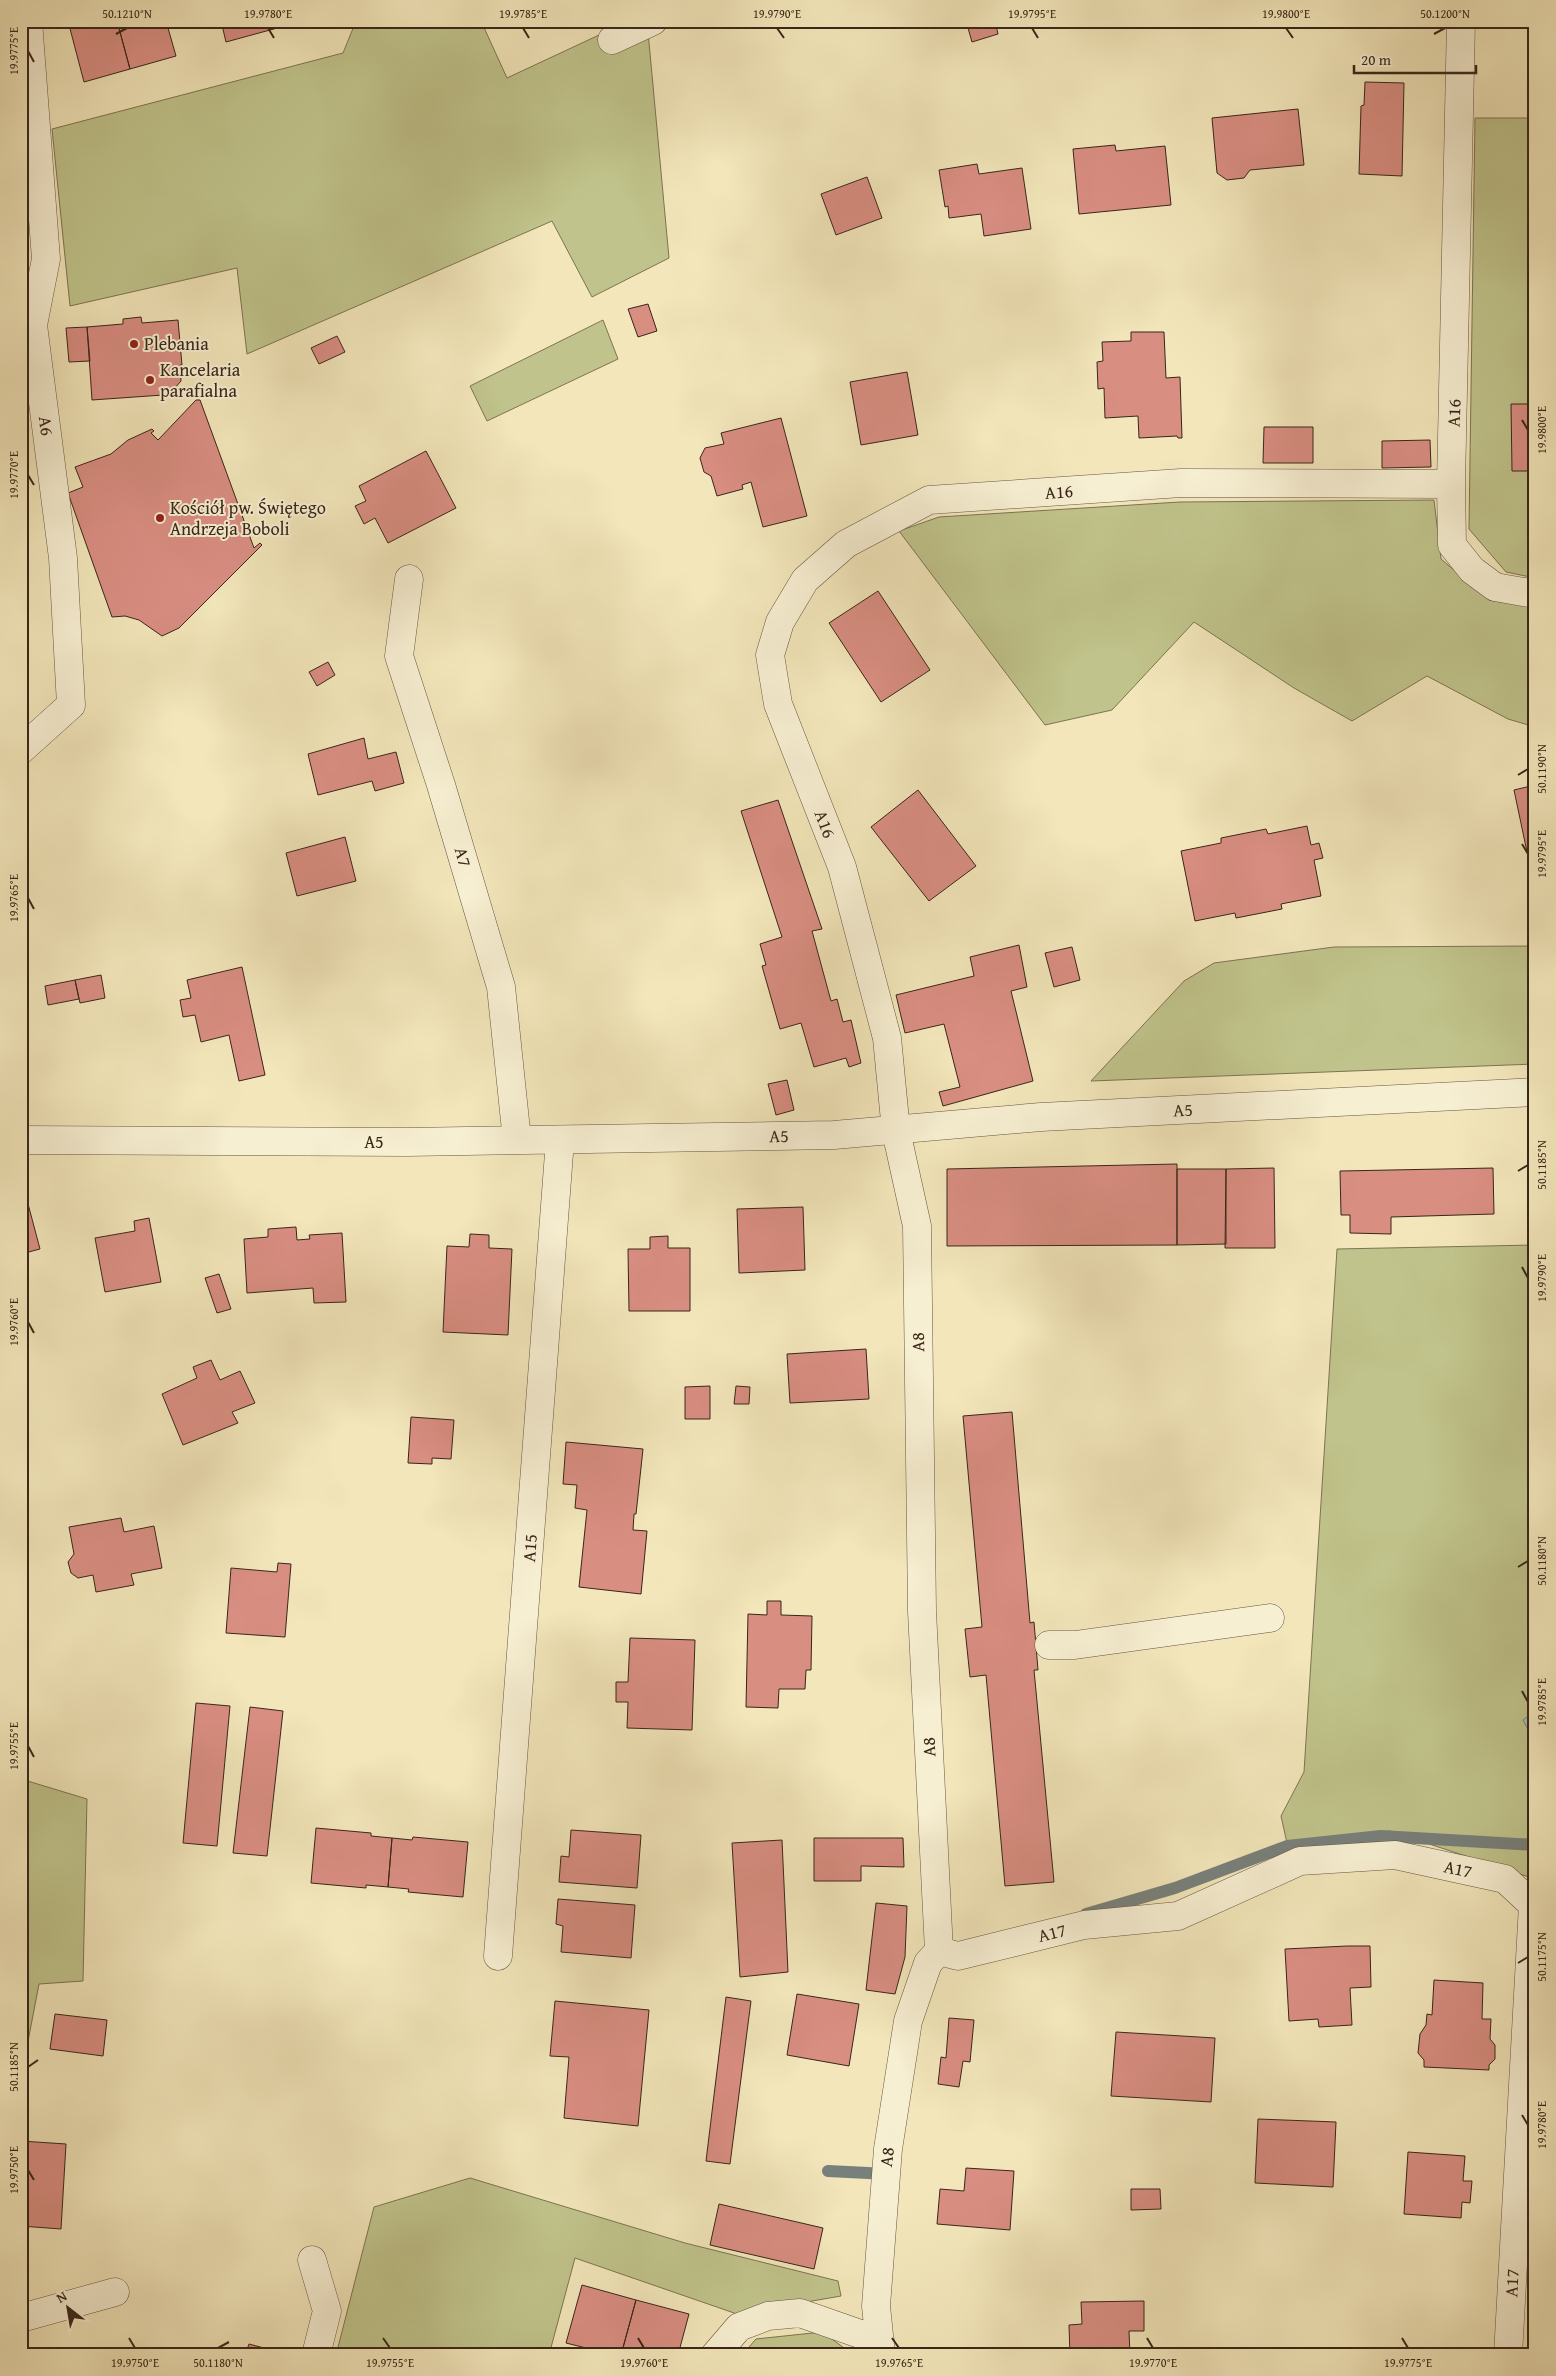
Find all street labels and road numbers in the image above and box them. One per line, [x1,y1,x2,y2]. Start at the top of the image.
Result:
street label: A16 [1440,398,1467,428]
street label: A6 [32,415,61,437]
street label: A16 [1044,477,1074,506]
street label: A16 [808,806,843,842]
street label: A7 [448,844,479,870]
street label: A5 [1172,1096,1193,1123]
street label: A5 [769,1122,789,1149]
street label: A5 [364,1128,384,1155]
street label: A8 [904,1332,931,1352]
street label: A15 [515,1533,544,1563]
street label: A8 [915,1737,942,1758]
street label: A17 [1441,1852,1475,1885]
street label: A17 [1035,1916,1069,1949]
street label: A8 [872,2146,901,2168]
street label: A17 [1497,2268,1526,2298]

